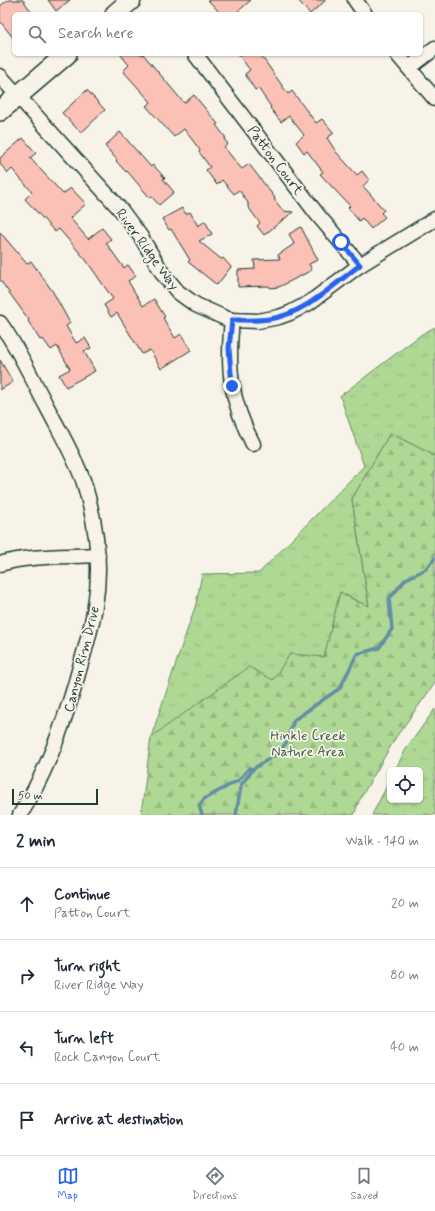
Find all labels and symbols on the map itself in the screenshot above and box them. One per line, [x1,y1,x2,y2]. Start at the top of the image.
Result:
street label: Patton Court [243,122,308,200]
street label: River Ridge Way [111,205,183,295]
route start [332,233,350,251]
route end [223,377,241,395]
street label: Canyon Rim Drive [60,604,104,714]
park label: Hinkle Creek Nature Area [270,727,346,761]
scale bar [12,787,98,806]

